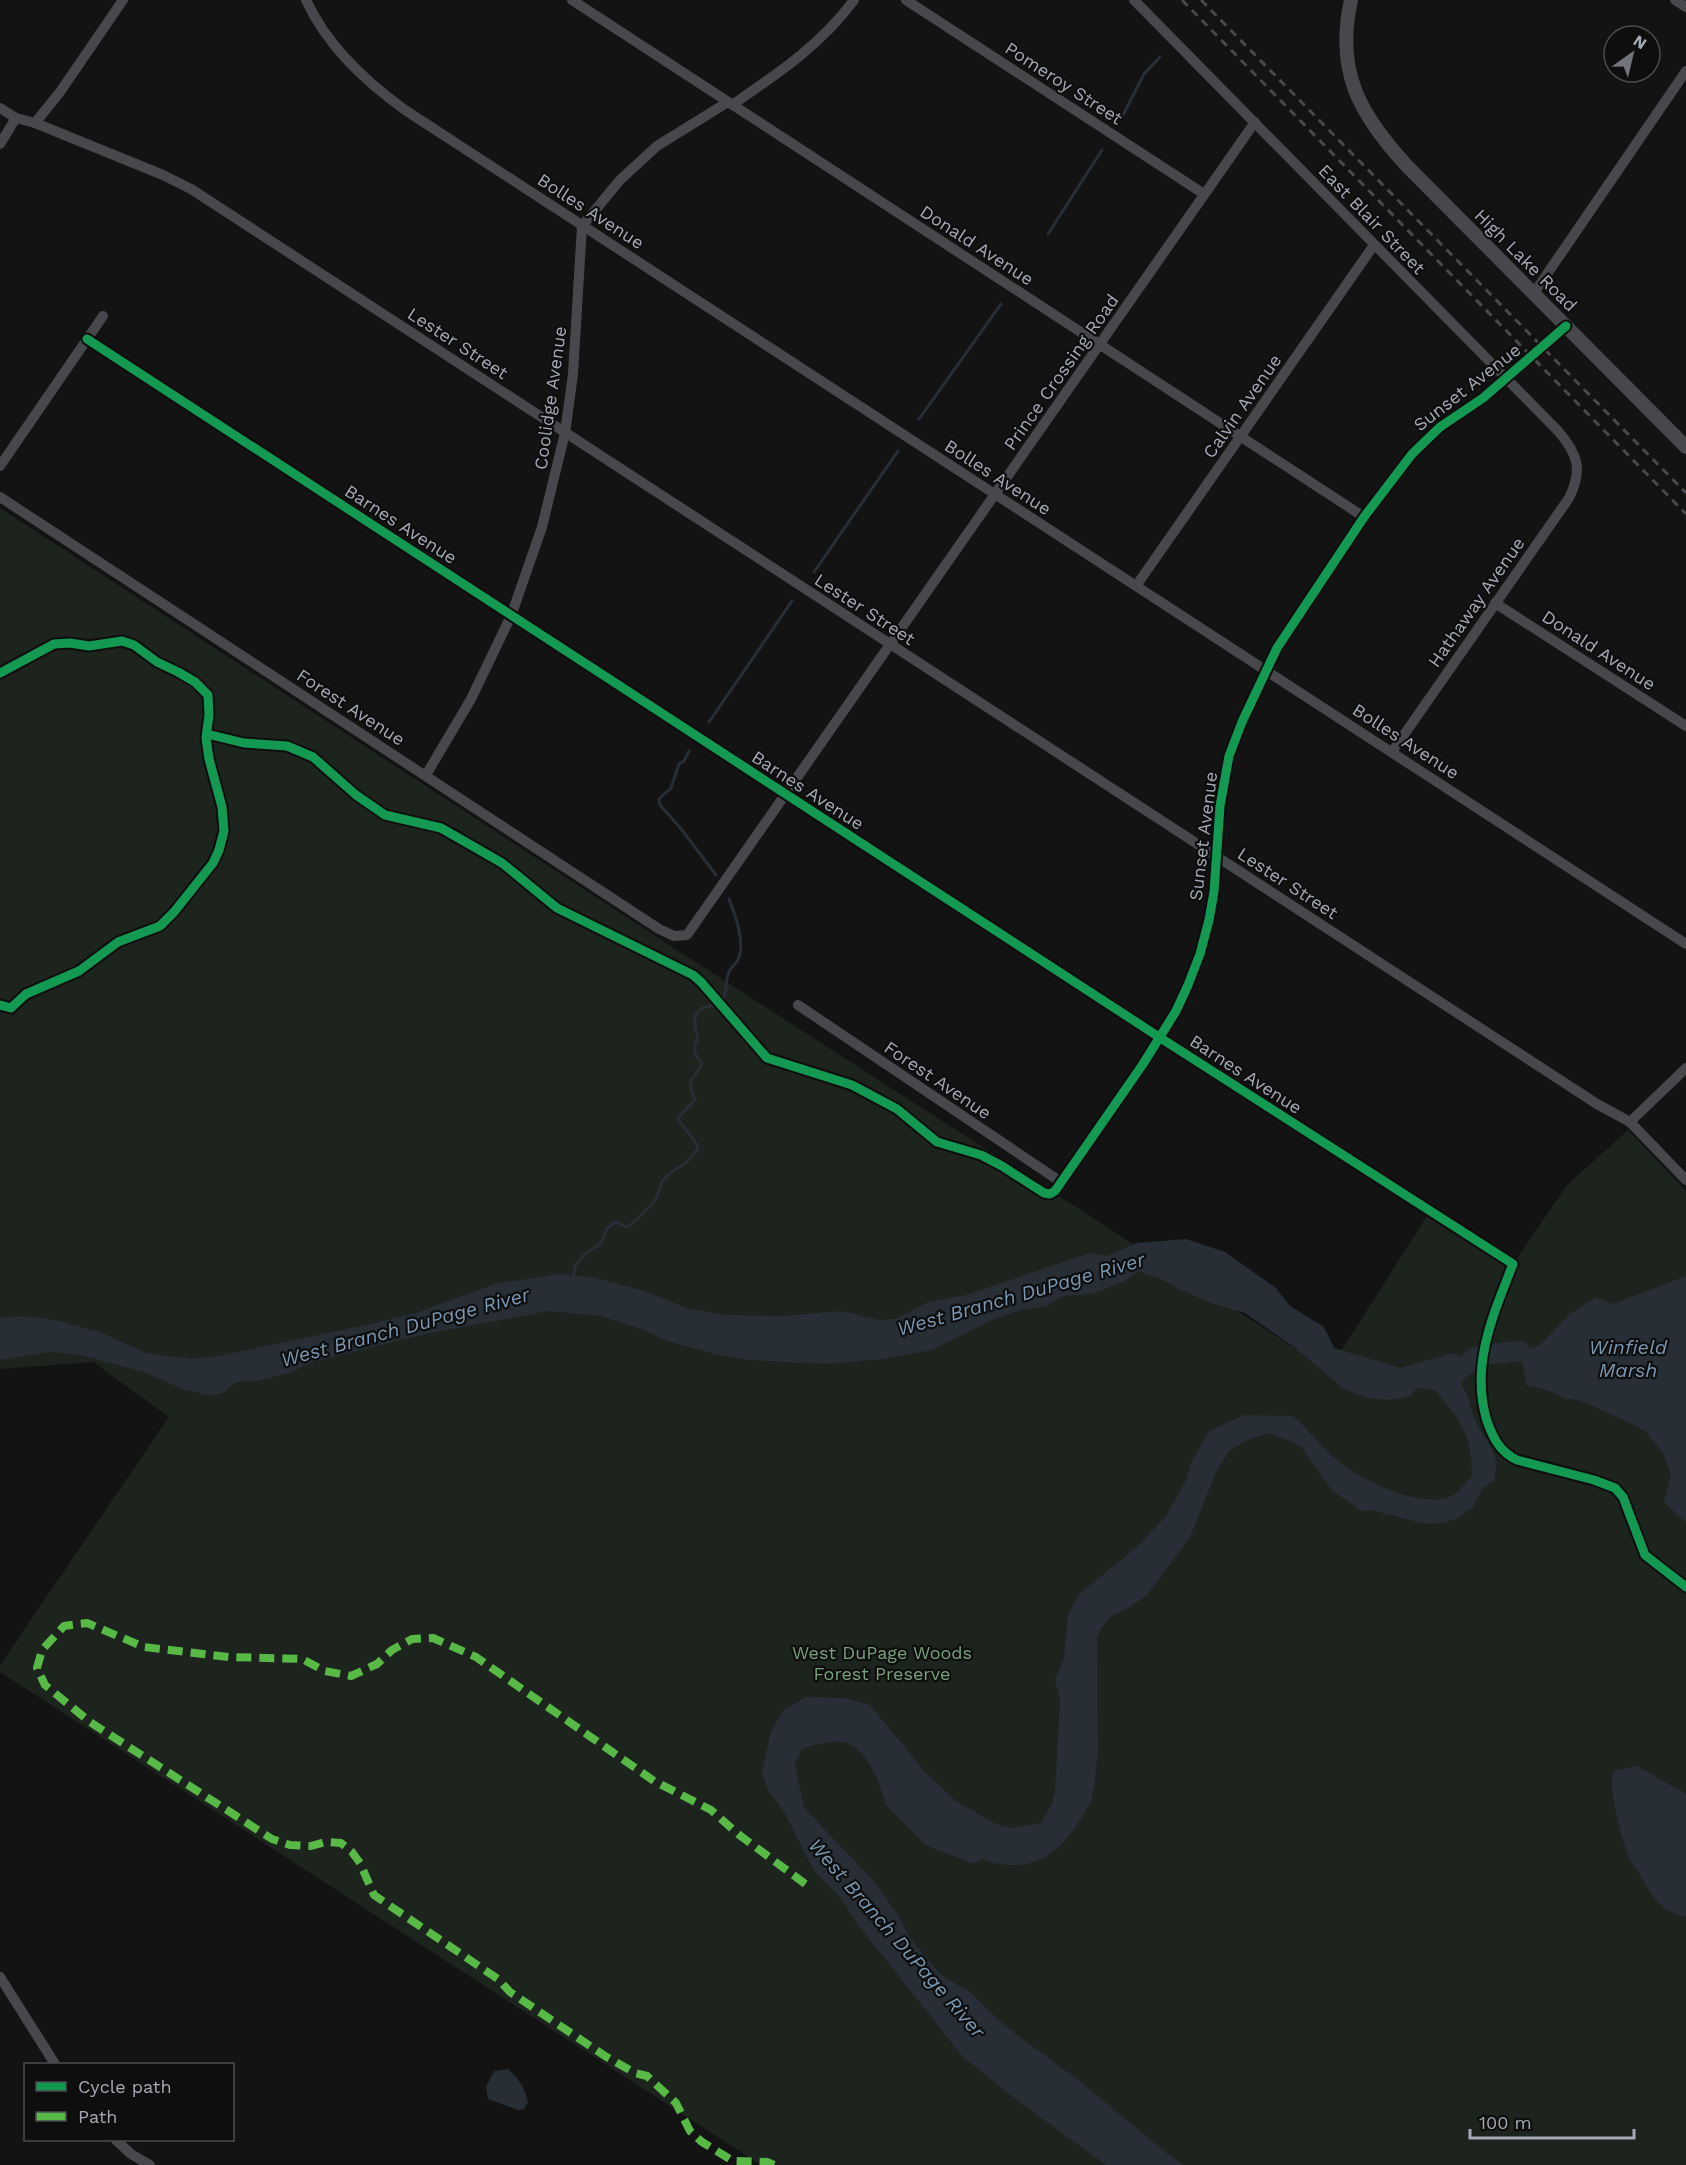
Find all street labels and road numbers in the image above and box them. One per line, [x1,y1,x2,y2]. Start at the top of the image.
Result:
street label: Pomeroy Street [1001,37,1127,129]
street label: East Blair Street [1314,160,1430,279]
street label: Bolles Avenue [534,169,648,253]
street label: Donald Avenue [916,201,1038,289]
street label: High Lake Road [1470,204,1582,316]
street label: Prince Crossing Road [999,290,1123,454]
street label: Lester Street [404,303,513,384]
street label: Coolidge Avenue [530,325,570,471]
street label: Sunset Avenue [1409,339,1525,435]
street label: Calvin Avenue [1198,350,1286,462]
street label: Bolles Avenue [941,435,1055,519]
street label: Barnes Avenue [341,480,461,568]
street label: Hathaway Avenue [1423,533,1529,671]
street label: Lester Street [811,569,920,650]
street label: Donald Avenue [1538,606,1660,694]
street label: Forest Avenue [293,664,409,750]
street label: Bolles Avenue [1349,699,1463,783]
street label: Barnes Avenue [748,746,868,834]
street label: Sunset Avenue [1185,770,1221,902]
street label: Lester Street [1234,843,1343,924]
street label: Barnes Avenue [1186,1030,1306,1118]
street label: Forest Avenue [881,1037,995,1123]

